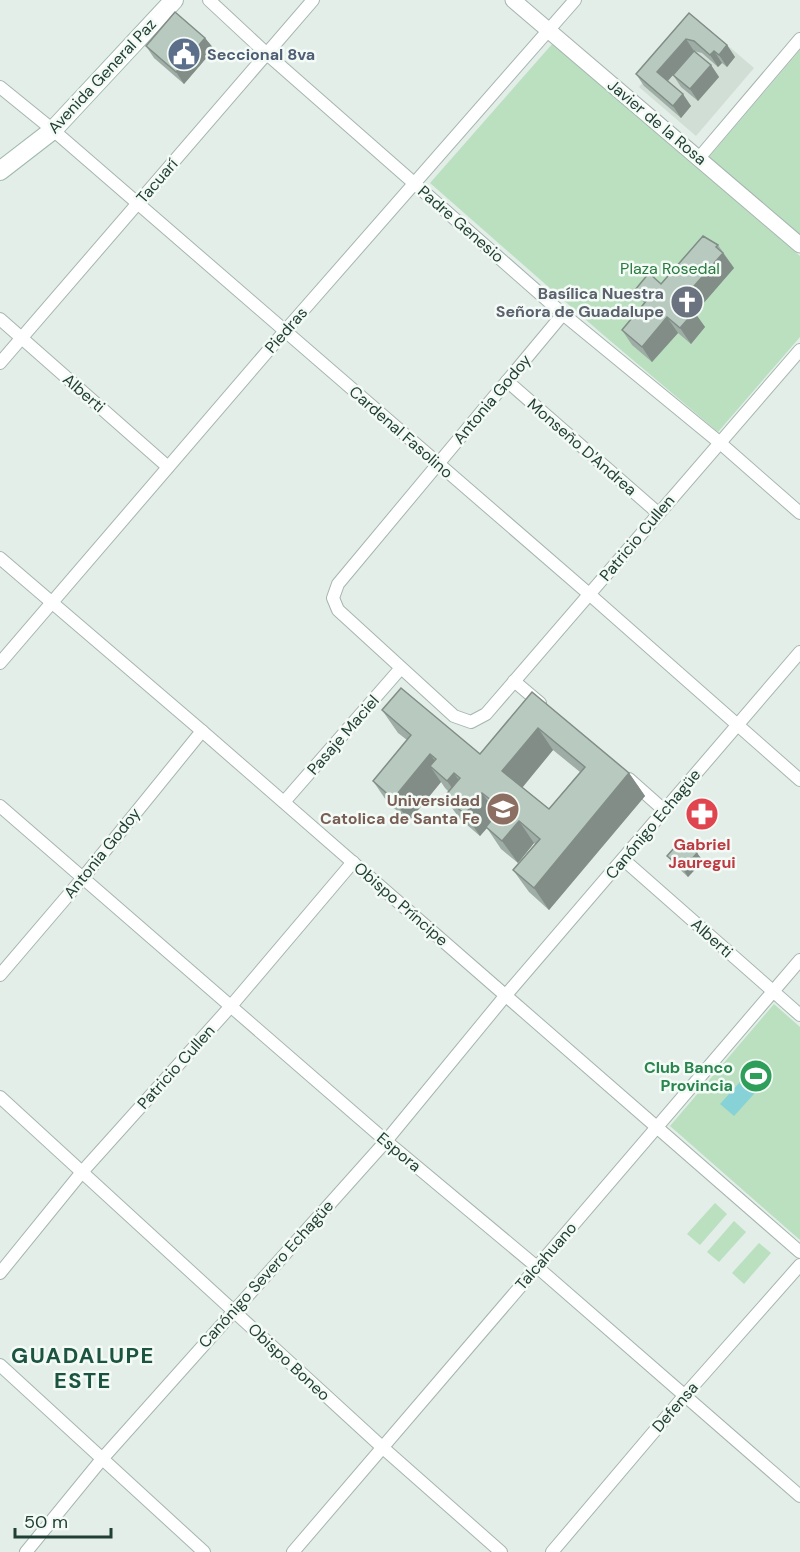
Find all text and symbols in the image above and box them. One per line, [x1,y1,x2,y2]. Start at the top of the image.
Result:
street label: Avenida General Paz [43,14,161,138]
public building icon: Seccional 8va [166,36,202,72]
place label: Seccional 8va [207,44,315,65]
street label: Javier de la Rosa [603,74,711,170]
street label: Tacuarí [132,154,183,208]
street label: Padre Genesio [414,181,508,267]
park label: Plaza Rosedal [620,258,720,279]
place label: Basílica Nuestra Señora de Guadalupe [496,283,664,322]
church icon: Basílica Nuestra Señora de Guadalupe [669,284,705,320]
street label: Piedras [260,302,312,358]
street label: Antonia Godoy [448,350,536,448]
street label: Alberti [58,369,110,417]
street label: Cardenal Fasolino [345,381,457,483]
street label: Monseño D'Andrea [523,394,641,500]
street label: Patricio Cullen [595,491,679,585]
street label: Pasaje Maciel [302,691,384,779]
street label: Canónigo Echagüe [601,765,705,883]
place label: Universidad Catolica de Santa Fe [320,790,480,829]
school or university icon: Universidad Catolica de Santa Fe [485,791,521,827]
pharmacy icon: Gabriel Jauregui [684,796,720,832]
street label: Antonia Godoy [59,803,145,903]
place label: Gabriel Jauregui [668,834,736,873]
street label: Obispo Príncipe [350,857,452,951]
street label: Alberti [687,914,737,962]
street label: Patricio Cullen [133,1021,219,1113]
place label: Club Banco Provincia [644,1057,733,1096]
sports icon: Club Banco Provincia [738,1058,774,1094]
street label: Espora [373,1128,425,1176]
street label: Canónigo Severo Echagüe [194,1196,338,1352]
street label: Talcahuano [511,1218,581,1294]
street label: Obispo Boneo [243,1319,335,1405]
district label: GUADALUPE ESTE [11,1341,155,1395]
street label: Defensa [647,1377,703,1437]
scale bar [15,1501,111,1539]
text: 50 m [24,1510,68,1534]

